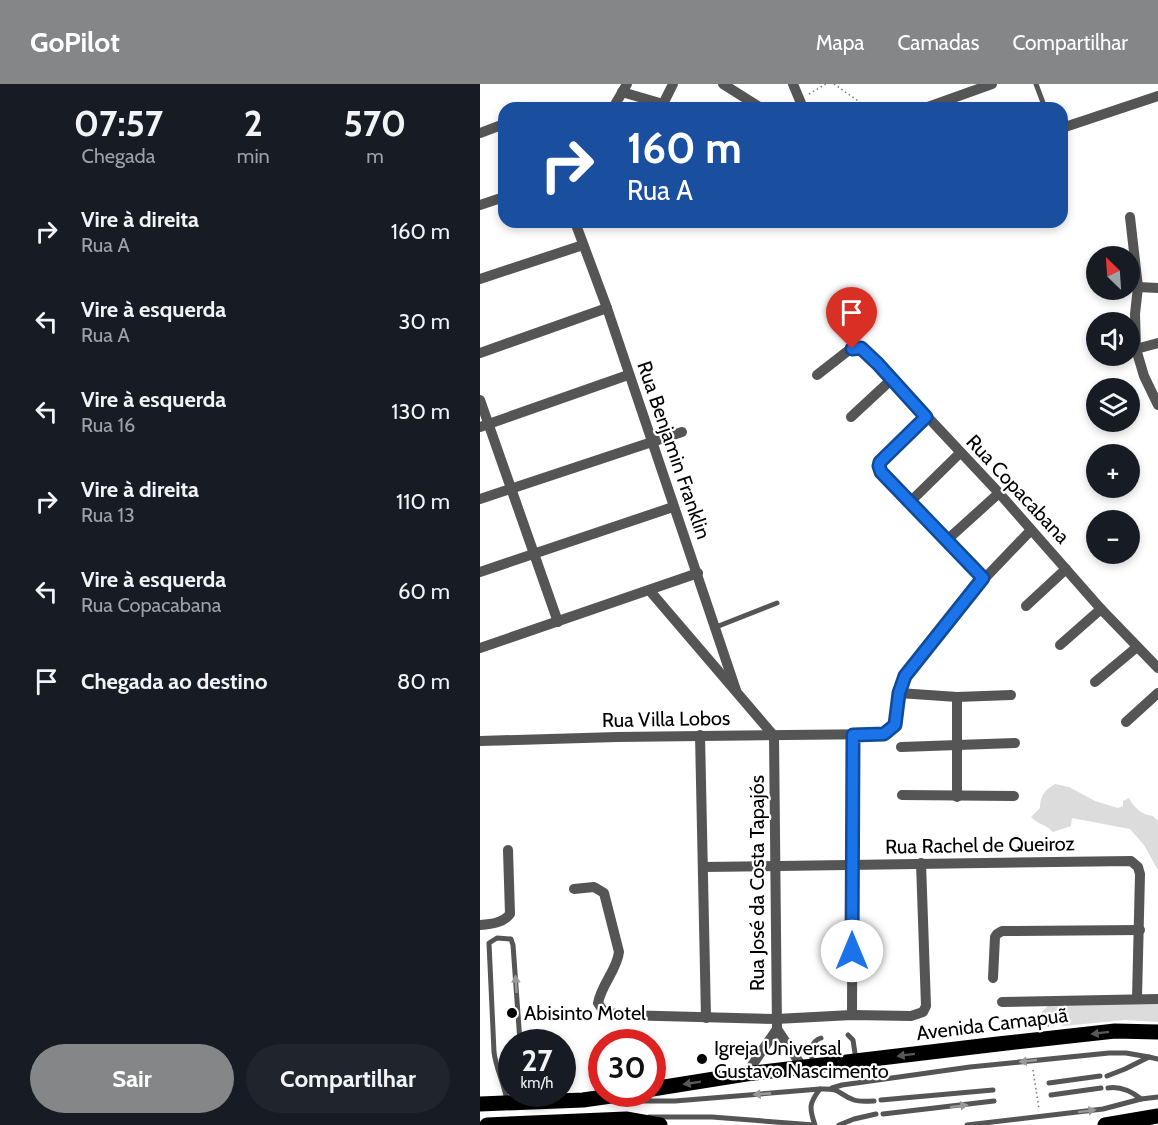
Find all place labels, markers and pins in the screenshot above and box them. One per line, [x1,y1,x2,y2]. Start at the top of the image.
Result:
pin [826,287,877,349]
place label: Abisinto Motel [524,1001,646,1025]
marker: Abisinto Motel [505,1006,519,1020]
place label: Igreja Universal Gustavo Nascimento [714,1036,889,1083]
marker: Igreja Universal Gustavo Nascimento [695,1052,709,1066]

